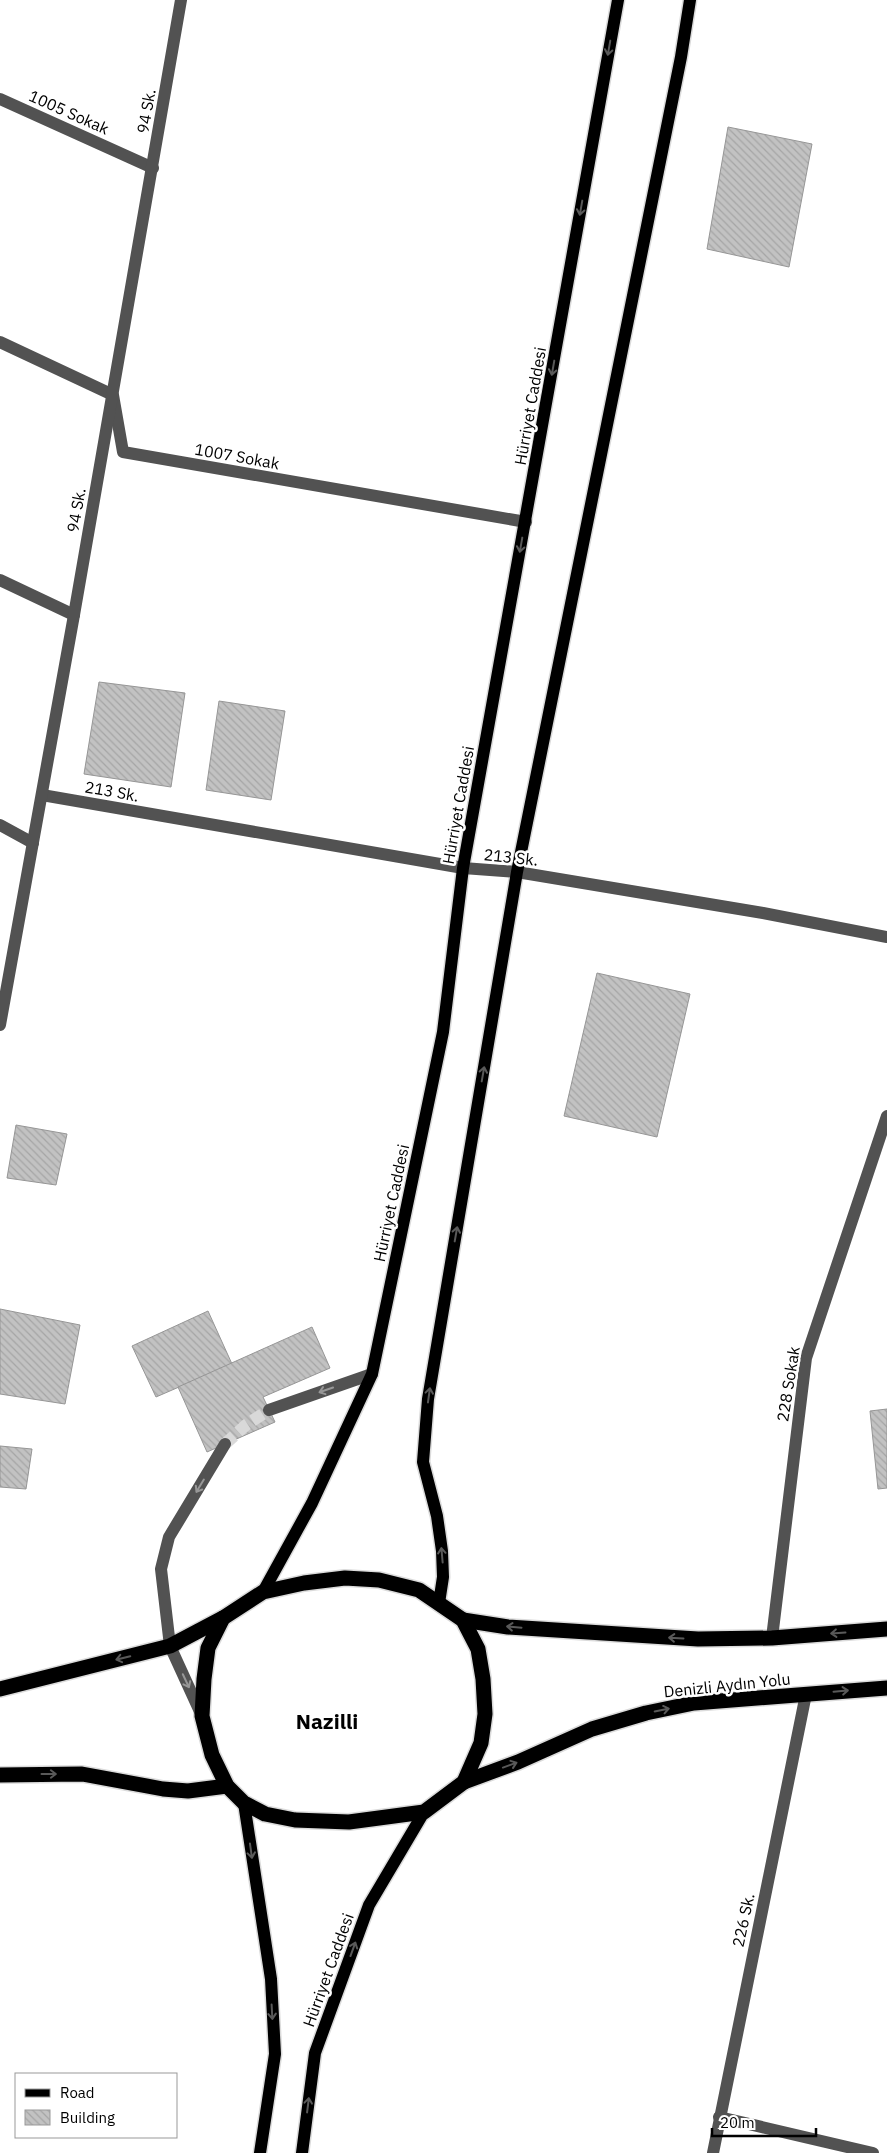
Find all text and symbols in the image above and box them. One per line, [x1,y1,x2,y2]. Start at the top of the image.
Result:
one-way arrow [604,40,614,56]
street label: 1005 Sokak [26,85,113,139]
street label: 94 Sk. [132,87,160,135]
one-way arrow [576,200,586,216]
street label: Hürriyet Caddesi [510,345,550,467]
one-way arrow [548,360,558,376]
street label: 1007 Sokak [193,439,282,473]
street label: 94 Sk. [62,486,90,534]
one-way arrow [516,537,526,553]
street label: Hürriyet Caddesi [438,744,478,866]
street label: 213 Sk. [83,776,141,806]
street label: 213 Sk. [483,844,539,870]
one-way arrow [478,1066,488,1082]
street label: Hürriyet Caddesi [369,1142,413,1264]
one-way arrow [451,1227,461,1243]
street label: 228 Sokak [772,1344,804,1423]
one-way arrow [319,1386,334,1395]
one-way arrow [424,1387,434,1403]
one-way arrow [194,1479,204,1493]
one-way arrow [437,1547,447,1563]
one-way arrow [506,1623,522,1632]
one-way arrow [831,1628,847,1638]
one-way arrow [668,1633,684,1642]
one-way arrow [115,1654,131,1663]
street label: Denizli Aydın Yolu [663,1668,791,1702]
one-way arrow [182,1673,192,1688]
one-way arrow [833,1687,849,1696]
one-way arrow [654,1704,670,1714]
district label: Nazilli [296,1707,358,1735]
one-way arrow [501,1760,517,1769]
one-way arrow [40,1769,56,1779]
one-way arrow [246,1843,256,1859]
street label: 226 Sk. [728,1891,758,1949]
street label: Hürriyet Caddesi [298,1910,358,2030]
one-way arrow [349,1942,358,1958]
one-way arrow [268,2004,277,2020]
legend [15,2073,178,2138]
text: Road [60,2083,95,2102]
one-way arrow [303,2097,313,2113]
scale bar [712,2106,816,2138]
text: Building [60,2108,115,2127]
text: 20 m [720,2113,755,2132]

